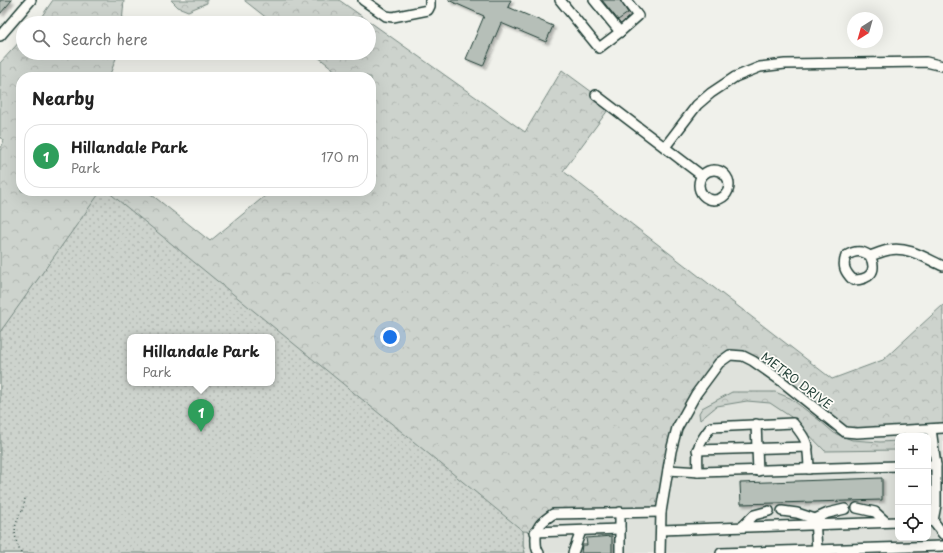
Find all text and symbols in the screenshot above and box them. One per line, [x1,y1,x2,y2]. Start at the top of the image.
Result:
north arrow [847,12,883,48]
search box [16,16,376,60]
icon: search [30,27,52,49]
text: Search here [62,27,148,50]
text: Nearby [32,85,94,111]
text: Hillandale Park [71,135,188,158]
text: 1 [43,147,49,166]
text: 170 m [321,147,359,166]
text: Park [71,158,100,177]
your location [380,327,400,347]
popup [127,334,275,386]
text: Hillandale Park [142,339,260,362]
street label: METRO DRIVE [758,347,836,413]
text: Park [142,362,172,381]
pin: 1 [188,399,214,432]
map controls [895,433,931,541]
button: + [895,433,931,469]
button: − [895,469,931,505]
button: locate [895,505,931,541]

